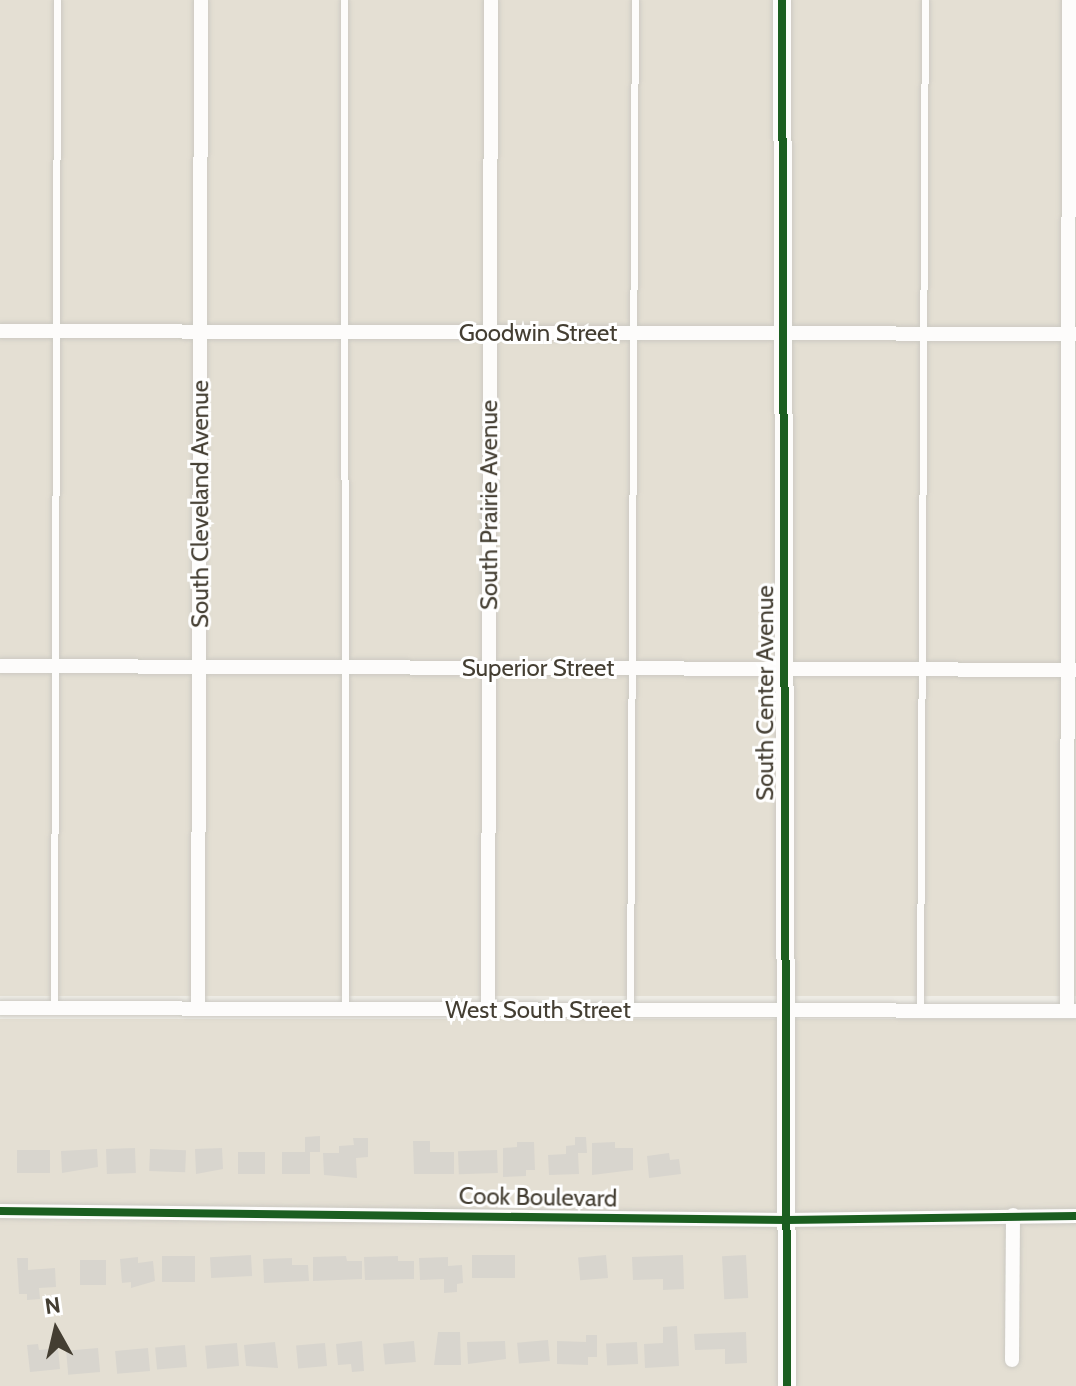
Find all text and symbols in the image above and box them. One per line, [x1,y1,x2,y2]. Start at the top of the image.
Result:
street label: Goodwin Street [459,319,617,347]
street label: South Cleveland Avenue [186,380,214,628]
street label: South Prairie Avenue [475,400,503,610]
street label: South Center Avenue [751,585,779,801]
street label: Superior Street [462,654,614,682]
street label: West South Street [445,996,631,1024]
street label: Cook Boulevard [458,1181,618,1213]
north arrow [16,1290,96,1370]
text: N [43,1291,62,1320]

